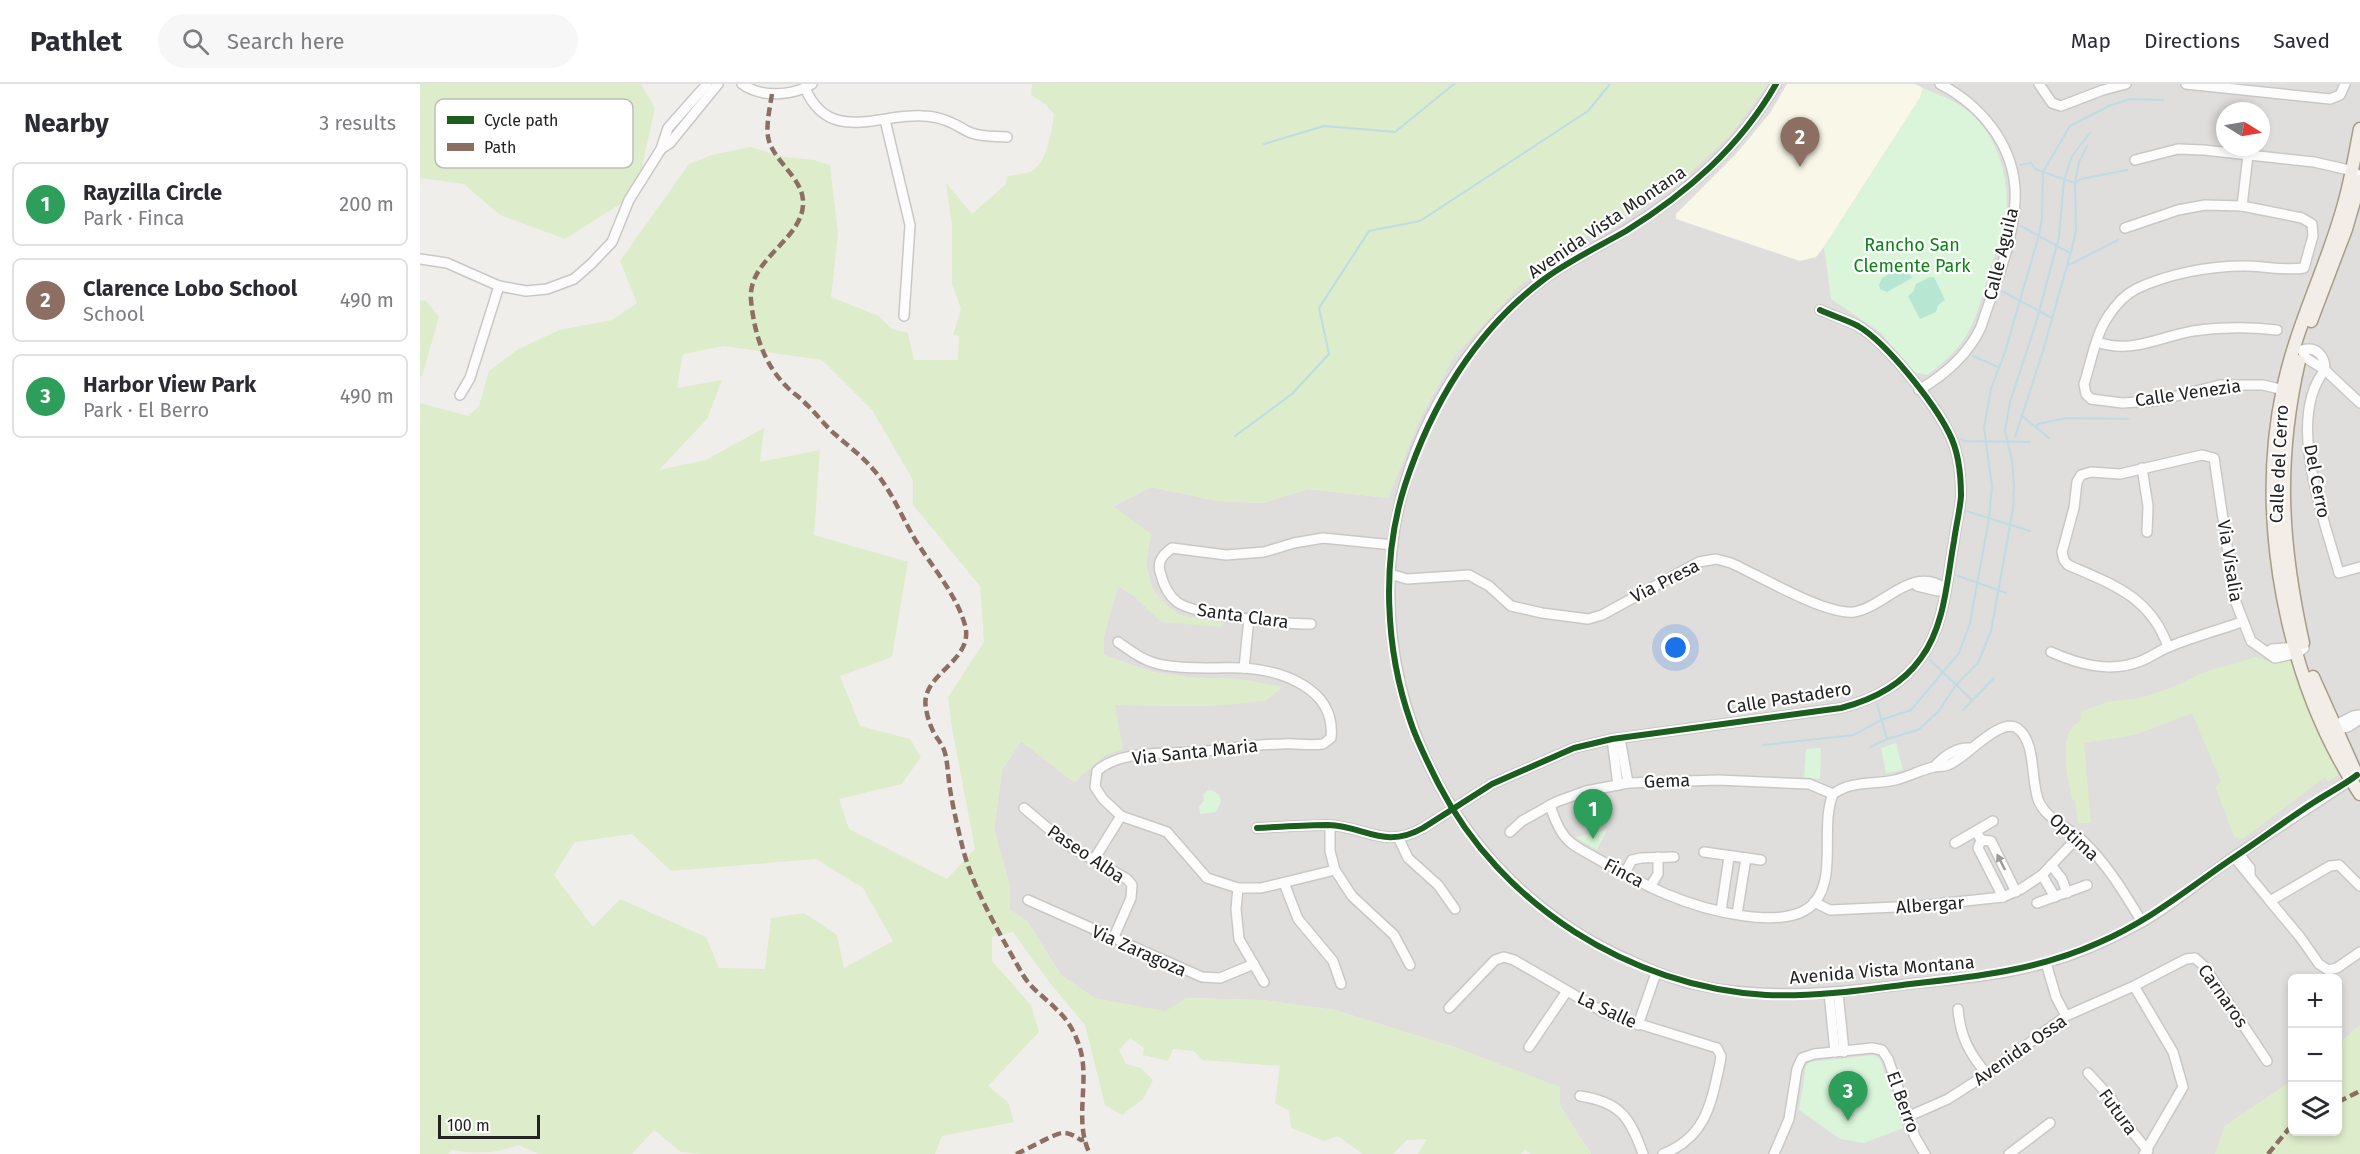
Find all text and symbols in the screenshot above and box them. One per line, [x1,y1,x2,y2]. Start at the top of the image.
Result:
search box [158,14,578,68]
text: Pathlet [30,25,122,58]
icon: search [179,25,212,58]
text: Search here [227,28,345,55]
text: Map [2071,28,2111,54]
text: Directions [2144,28,2240,54]
text: Saved [2273,28,2330,54]
legend [435,99,633,168]
north arrow [2216,102,2270,156]
text: Nearby [24,108,109,139]
text: 3 results [319,111,396,135]
text: Cycle path [484,111,558,130]
pin: 2 [1780,118,1820,167]
text: Path [484,138,516,157]
street label: Avenida Vista Montana [1524,161,1690,283]
text: Rayzilla Circle [83,179,222,206]
text: 1 [41,192,50,216]
text: 200 m [339,192,394,216]
street label: Calle Aguila [1979,205,2023,303]
text: Park · Finca [83,206,184,230]
park label: Rancho San Clemente Park [1854,234,1971,277]
text: Clarence Lobo School [83,275,297,302]
text: 2 [40,288,51,312]
text: 490 m [340,288,394,312]
text: School [83,302,144,326]
text: Harbor View Park [83,371,256,398]
street label: Calle Venezia [2134,375,2242,411]
text: 3 [40,384,51,408]
text: 490 m [340,384,394,408]
text: Park · El Berro [83,398,209,422]
street label: Calle del Cerro [2265,404,2293,524]
street label: Del Cerro [2299,442,2335,520]
street label: Via Visalia [2213,518,2247,604]
street label: Via Presa [1627,554,1703,608]
street label: Santa Clara [1196,599,1290,633]
your location [1661,633,1690,662]
street label: Calle Pastadero [1725,677,1853,719]
street label: Via Santa Maria [1131,734,1259,770]
street label: Gema [1643,769,1691,793]
pin: 1 [1574,790,1612,839]
street label: Optima [2045,809,2103,865]
street label: Paseo Alba [1043,820,1129,888]
street label: Finca [1600,853,1648,893]
one-way arrow [1997,853,2007,871]
street label: Albergar [1895,892,1965,918]
street label: Via Zaragoza [1088,920,1190,982]
street label: Avenida Vista Montana [1788,951,1976,989]
street label: Carnaros [2193,960,2253,1032]
map controls [2288,974,2342,1136]
button: + [2288,974,2342,1028]
street label: La Salle [1574,987,1640,1033]
street label: Avenida Ossa [1969,1010,2071,1090]
button: − [2288,1028,2342,1082]
street label: El Berro [1882,1068,1924,1136]
pin: 3 [1828,1072,1868,1121]
button: layers [2288,1082,2342,1136]
street label: Futura [2094,1085,2142,1139]
scale bar [438,1112,540,1140]
text: 100 m [447,1116,490,1135]

